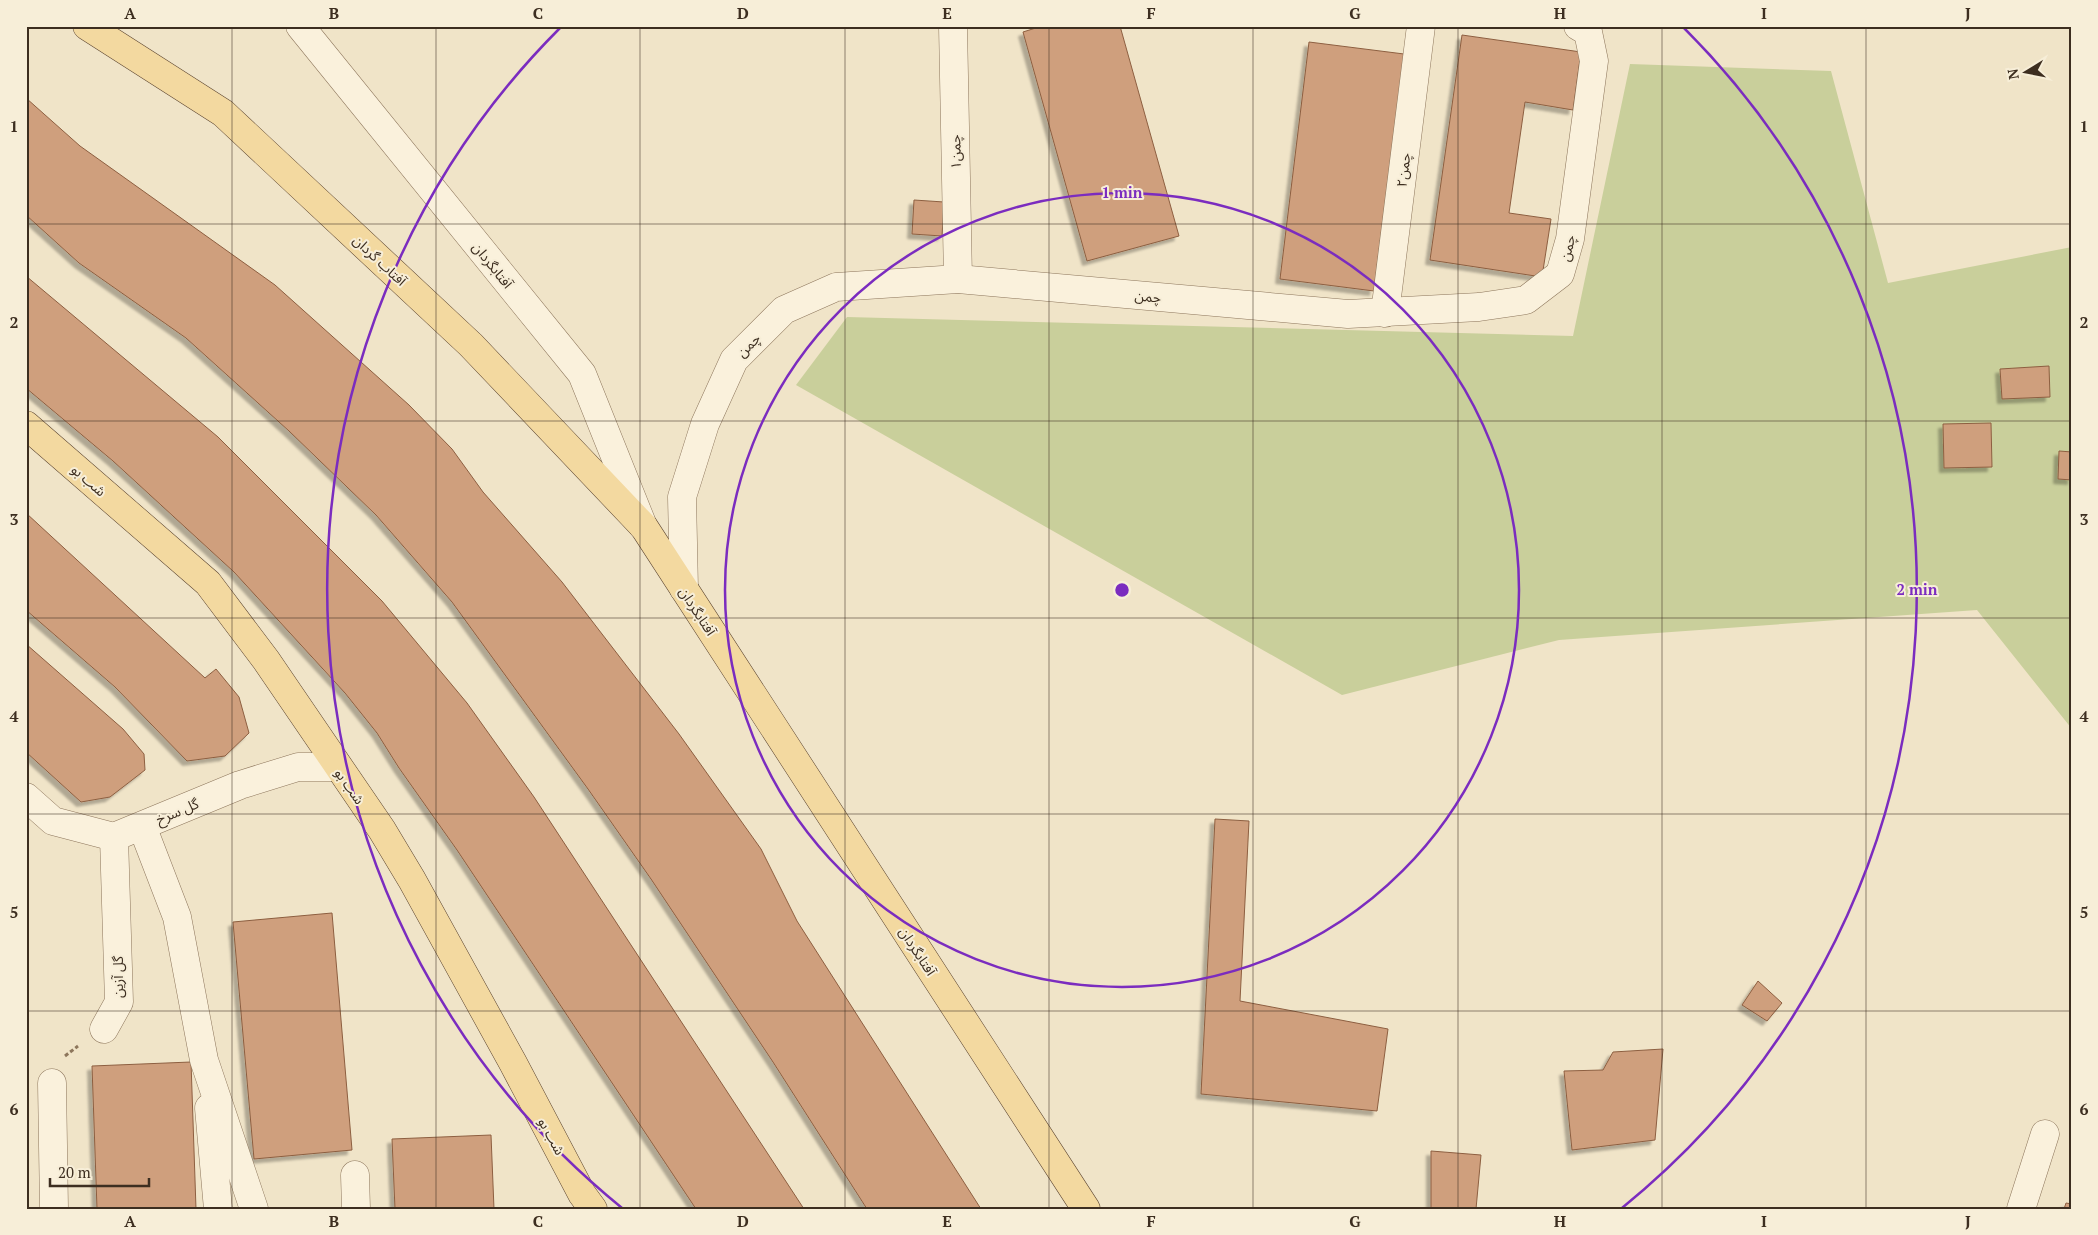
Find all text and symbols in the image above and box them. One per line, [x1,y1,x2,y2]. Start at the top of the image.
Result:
text: A [124,2,136,24]
text: B [329,2,339,24]
text: C [533,2,543,24]
text: D [737,2,749,24]
text: E [942,2,952,24]
text: F [1146,2,1156,24]
text: G [1349,2,1361,24]
text: H [1554,2,1566,24]
text: I [1761,2,1767,24]
text: J [1965,2,1971,24]
north arrow [2000,48,2050,98]
text: N [2002,67,2023,81]
text: 1 [9,115,19,137]
text: 1 [2079,115,2089,137]
street label: چمن۱ [945,135,966,169]
street label: چمن۲ [1391,152,1416,188]
text: 1 min [1101,182,1143,202]
street label: آفتاب گردان [349,230,412,290]
street label: چمن [1555,233,1580,263]
street label: آفتابگردان [468,238,518,293]
street label: چمن [1134,285,1162,308]
text: 2 [9,311,19,333]
text: 2 [2079,311,2089,333]
street label: چمن [732,329,765,362]
street label: شب بو [68,460,110,500]
text: 3 [9,508,19,530]
text: 3 [2079,508,2089,530]
text: 2 min [1896,579,1938,599]
centre of rings [1113,581,1131,599]
street label: آفتابگردان [675,583,721,640]
text: 4 [9,705,19,727]
text: 4 [2079,705,2089,727]
street label: شب بو [331,764,369,808]
street label: گل سرخ [153,793,202,830]
text: 5 [9,901,19,923]
text: 5 [2079,901,2089,923]
street label: آفتابگردان [895,923,941,980]
street label: گل آزین [108,956,127,998]
text: 6 [9,1098,19,1120]
text: 6 [2079,1098,2089,1120]
street label: شب بو [534,1114,570,1158]
scale bar [50,1155,149,1187]
text: 20 m [58,1162,91,1182]
text: A [124,1210,136,1232]
text: B [329,1210,339,1232]
text: C [533,1210,543,1232]
text: D [737,1210,749,1232]
text: E [942,1210,952,1232]
text: F [1146,1210,1156,1232]
text: G [1349,1210,1361,1232]
text: H [1554,1210,1566,1232]
text: I [1761,1210,1767,1232]
text: J [1965,1210,1971,1232]

